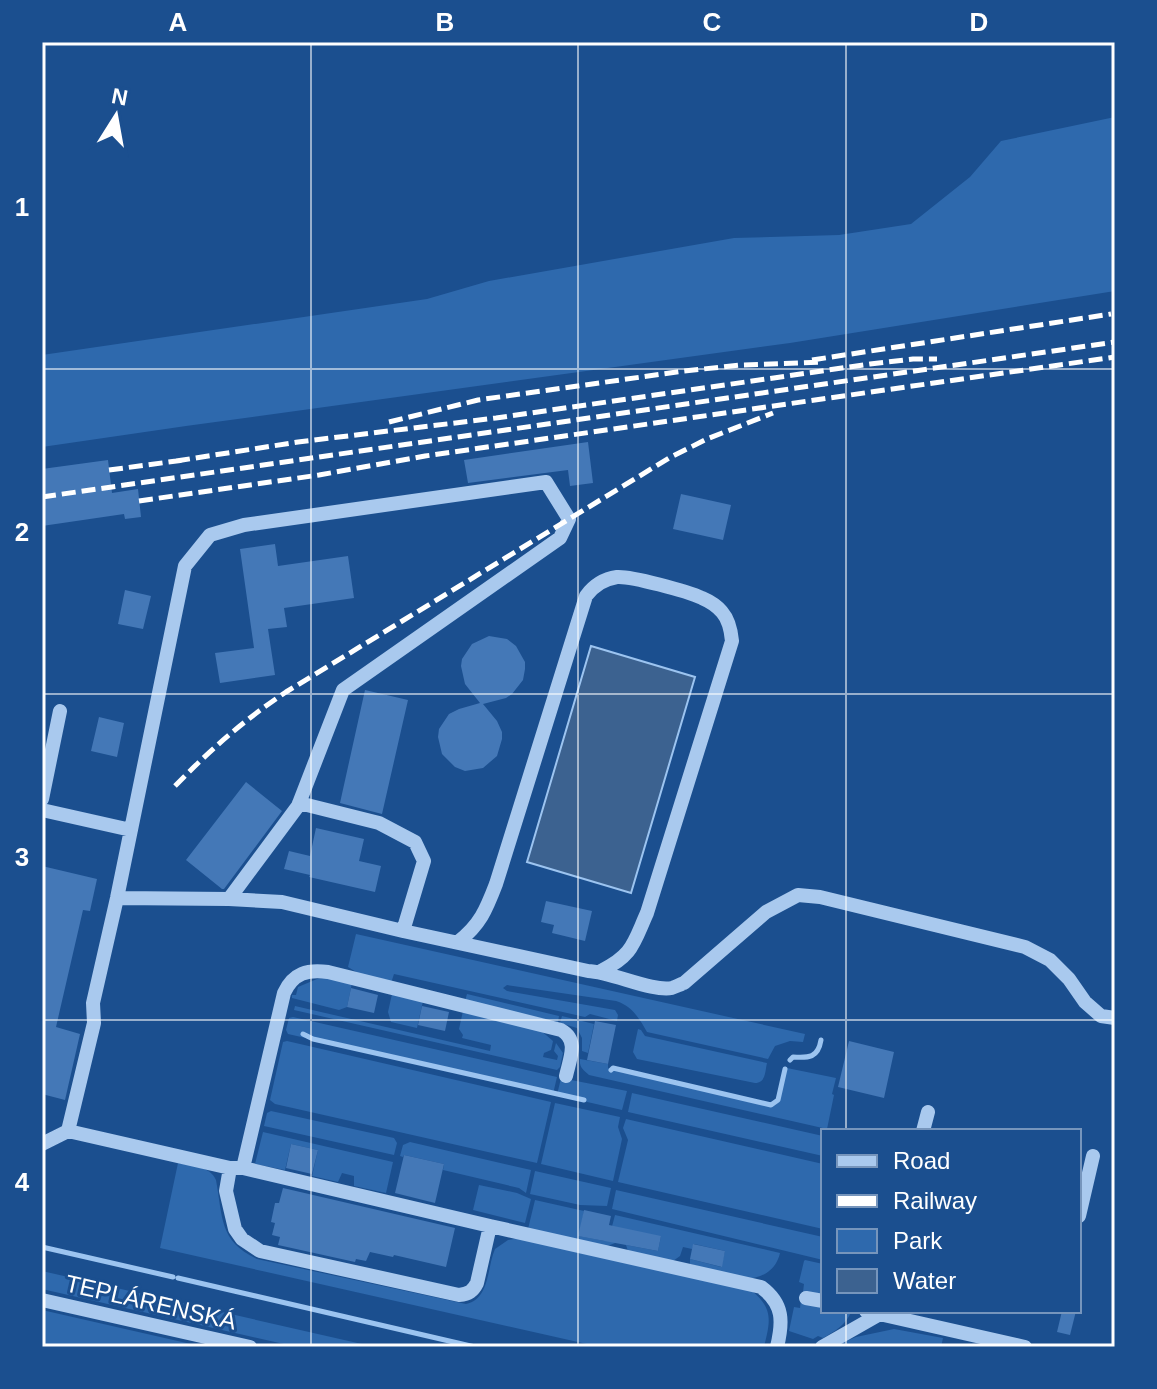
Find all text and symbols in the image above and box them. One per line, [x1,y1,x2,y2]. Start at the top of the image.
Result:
text: A [169,7,188,37]
text: B [436,7,454,37]
text: C [703,7,722,37]
text: D [970,7,988,37]
north arrow [76,76,156,156]
text: N [110,83,130,111]
text: 1 [15,192,29,222]
text: 2 [15,517,29,547]
text: 3 [15,842,29,872]
legend [821,1129,1081,1313]
text: Road [893,1147,950,1174]
text: 4 [15,1167,30,1197]
text: Railway [893,1187,977,1214]
text: Park [893,1227,943,1254]
text: Water [893,1267,956,1294]
street label: TEPLÁRENSKÁ [63,1269,239,1335]

